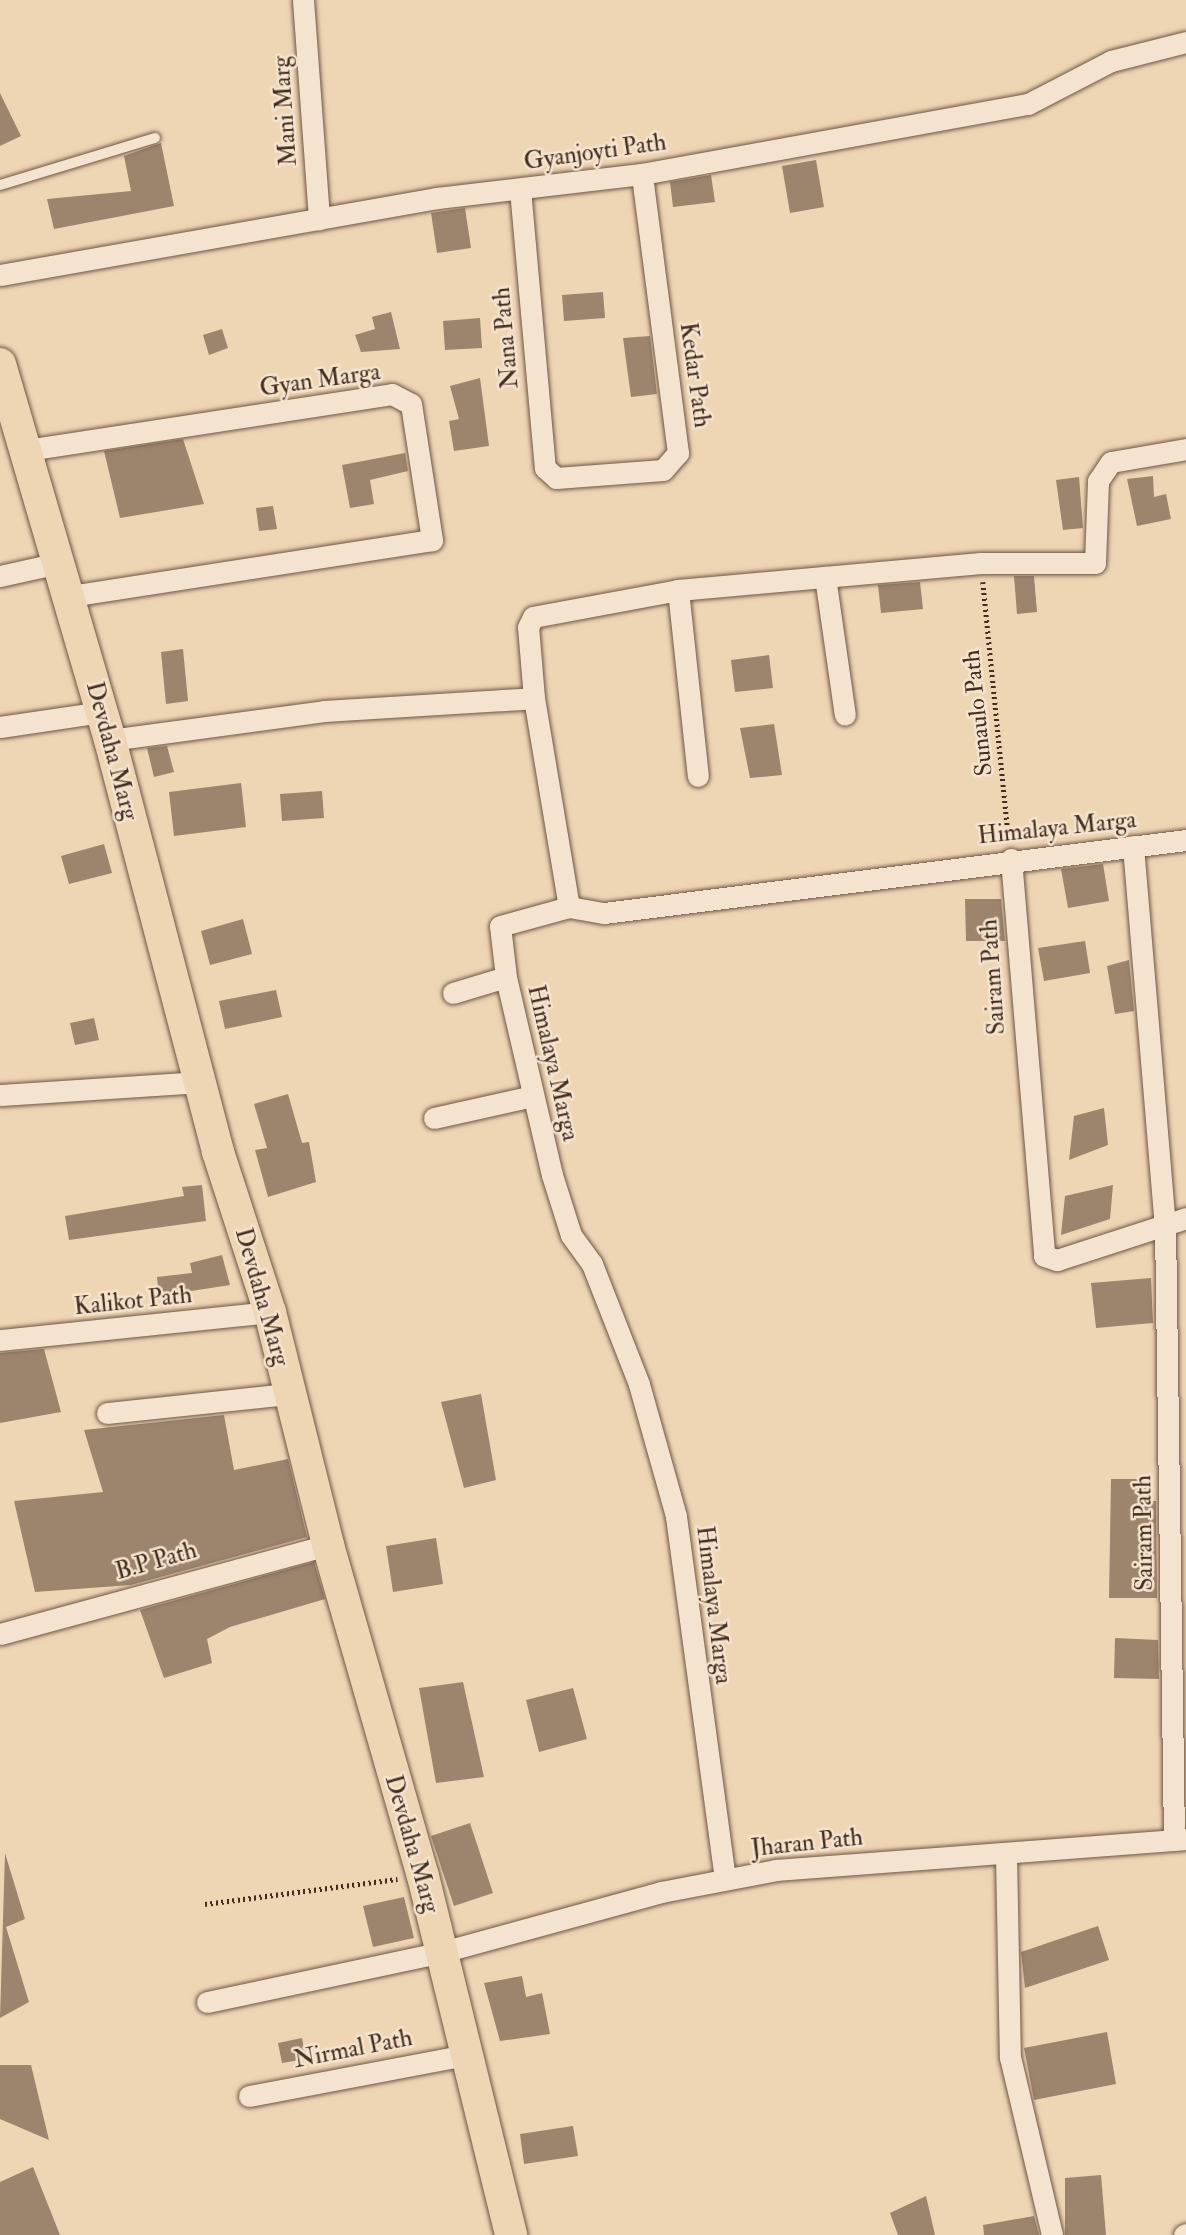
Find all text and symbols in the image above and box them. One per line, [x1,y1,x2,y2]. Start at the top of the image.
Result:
street label: Mani Marg [267,55,303,167]
street label: Gyanjoyti Path [522,128,668,176]
street label: Nana Path [487,286,525,390]
street label: Kedar Path [673,321,717,429]
street label: Gyan Marga [258,357,382,403]
street label: Sunaulo Path [957,649,999,777]
street label: Devdaha Marg [80,679,144,823]
street label: Himalaya Marga [976,805,1138,851]
street label: Sairam Path [975,918,1011,1036]
street label: Himalaya Marga [521,982,585,1144]
street label: Devdaha Marg [229,1225,295,1369]
street label: Kalikot Path [73,1280,193,1322]
street label: Sairam Path [1129,1475,1159,1591]
street label: Himalaya Marga [690,1524,738,1686]
street label: B.P Path [112,1536,200,1586]
street label: Devdaha Marg [379,1772,445,1916]
street label: Jharan Path [750,1823,864,1863]
street label: Nirmal Path [291,2023,415,2075]

